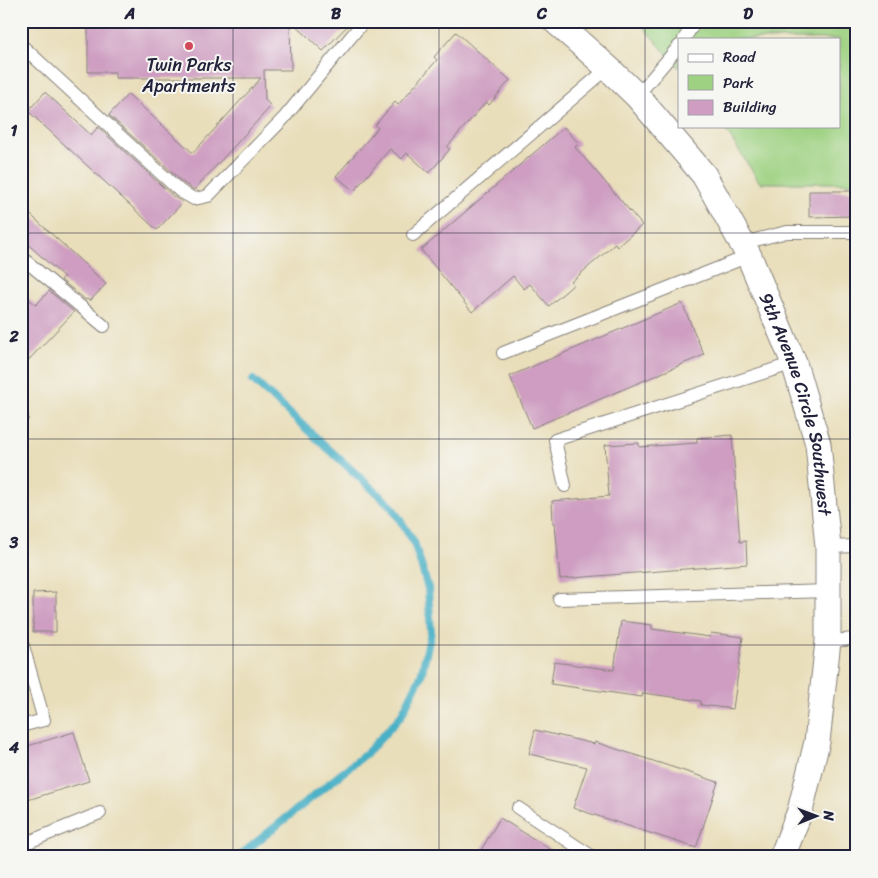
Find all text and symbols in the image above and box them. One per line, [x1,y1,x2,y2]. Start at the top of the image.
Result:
text: A [124,0,135,28]
text: B [331,0,342,28]
text: C [536,0,548,28]
text: D [743,0,753,28]
legend [678,38,840,128]
marker: Twin Parks Apartments [183,40,195,52]
text: Road [723,44,756,70]
place label: Twin Parks Apartments [141,49,236,102]
text: Park [723,70,754,96]
text: Building [723,94,777,120]
text: 1 [11,116,18,145]
street label: 9th Avenue Circle Southwest [750,288,841,518]
text: 2 [8,322,19,351]
text: 3 [9,528,19,557]
text: 4 [8,733,19,762]
north arrow [790,790,840,840]
text: N [816,810,841,821]

